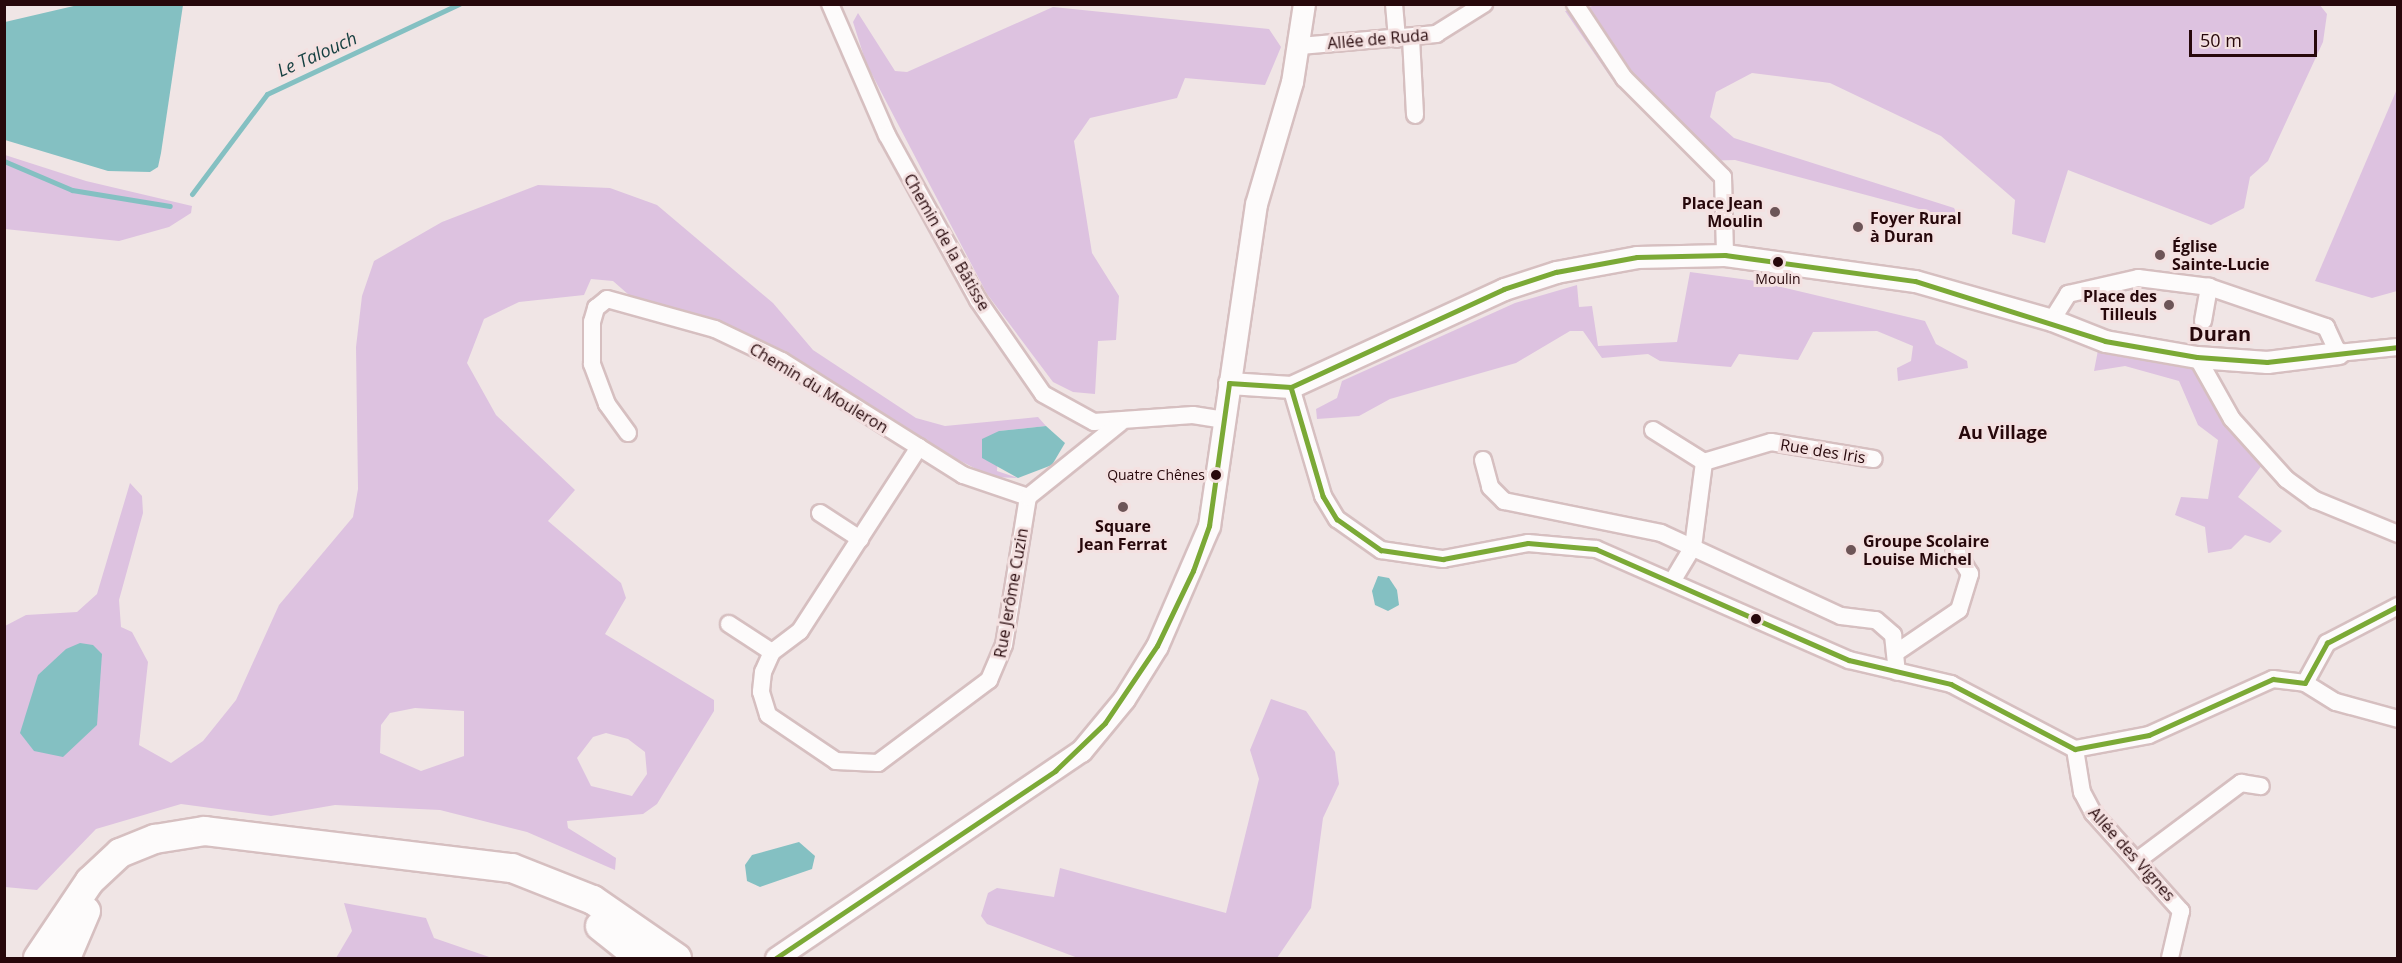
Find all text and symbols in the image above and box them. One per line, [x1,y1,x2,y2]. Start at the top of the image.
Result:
scale bar [2192,18,2320,56]
street label: Allée de Ruda [1327,25,1429,53]
water label: Le Talouch [274,27,360,81]
text: 50 m [2200,28,2242,52]
street label: Chemin de la Bâtisse [900,170,994,314]
place label: Place Jean Moulin [1682,193,1763,231]
marker: Place Jean Moulin [1768,205,1782,219]
place label: Foyer Rural à Duran [1870,208,1962,246]
marker: Foyer Rural à Duran [1851,220,1865,234]
place label: Église Sainte-Lucie [2172,236,2270,274]
marker: Église Sainte-Lucie [2153,248,2167,262]
marker: Moulin [1772,256,1784,268]
place label: Moulin [1755,271,1801,287]
place label: Place des Tilleuls [2083,286,2157,324]
marker: Place des Tilleuls [2162,298,2176,312]
district label: Duran [2189,321,2251,345]
street label: Chemin du Mouleron [746,339,892,437]
district label: Au Village [1959,421,2047,443]
street label: Rue des Iris [1779,435,1867,467]
place label: Quatre Chênes [1107,467,1205,483]
marker: Quatre Chênes [1210,469,1222,481]
marker: Square Jean Ferrat [1116,500,1130,514]
place label: Square Jean Ferrat [1079,516,1167,554]
street label: Rue Jerôme Cuzin [990,527,1032,659]
place label: Groupe Scolaire Louise Michel [1863,531,1989,569]
marker: Groupe Scolaire Louise Michel [1844,543,1858,557]
unlabelled marker [1750,613,1762,625]
street label: Allée des Vignes [2085,803,2179,905]

